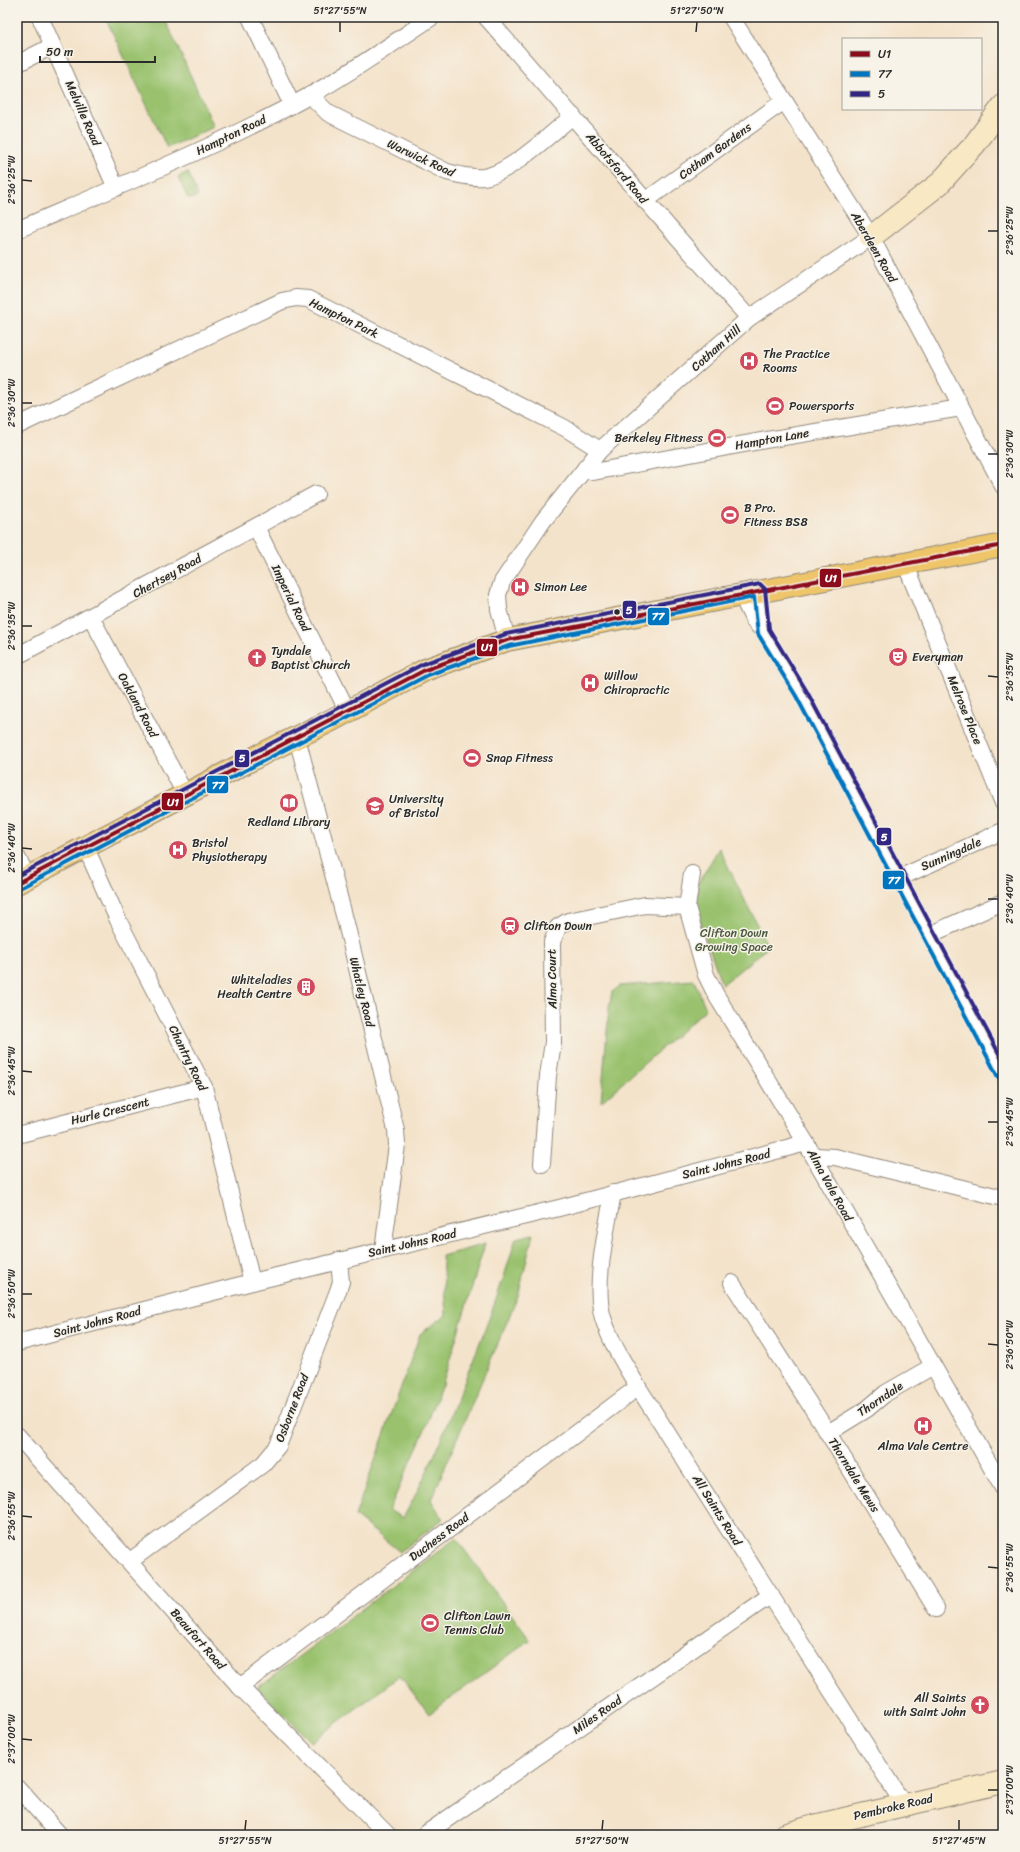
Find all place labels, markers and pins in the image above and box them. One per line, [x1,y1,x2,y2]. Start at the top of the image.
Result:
place label: The Practice Rooms [763,343,830,379]
hospital icon: The Practice Rooms [738,350,760,372]
sports icon: Powersports [764,395,786,417]
place label: Powersports [789,395,855,417]
place label: Berkeley Fitness [614,427,703,449]
sports icon: Berkeley Fitness [706,427,728,449]
place label: B Pro. Fitness BS8 [744,497,808,533]
sports icon: B Pro. Fitness BS8 [719,504,741,526]
hospital icon: Simon Lee [509,576,531,598]
place label: Simon Lee [534,576,587,598]
unlabelled marker [612,607,622,617]
place label: Tyndale Baptist Church [271,640,350,676]
theatre icon: Everyman [887,646,909,668]
place label: Everyman [912,646,964,668]
church icon: Tyndale Baptist Church [246,647,268,669]
place label: Willow Chiropractic [604,665,670,701]
hospital icon: Willow Chiropractic [579,672,601,694]
sports icon: Snap Fitness [461,747,483,769]
place label: Snap Fitness [486,747,553,769]
place label: University of Bristol [389,788,444,824]
library icon: Redland Library [278,792,300,814]
school or university icon: University of Bristol [364,795,386,817]
place label: Redland Library [248,811,331,833]
place label: Bristol Physiotherapy [192,832,268,868]
hospital icon: Bristol Physiotherapy [167,839,189,861]
station icon: Clifton Down [499,915,521,937]
place label: Clifton Down [524,915,592,937]
place label: Whiteladies Health Centre [217,969,292,1005]
building icon: Whiteladies Health Centre [295,976,317,998]
hospital icon: Alma Vale Centre [912,1415,934,1437]
place label: Alma Vale Centre [877,1435,968,1457]
place label: Clifton Lawn Tennis Club [444,1605,511,1641]
sports icon: Clifton Lawn Tennis Club [419,1612,441,1634]
place label: All Saints with Saint John [884,1687,967,1723]
church icon: All Saints with Saint John [969,1694,991,1716]

